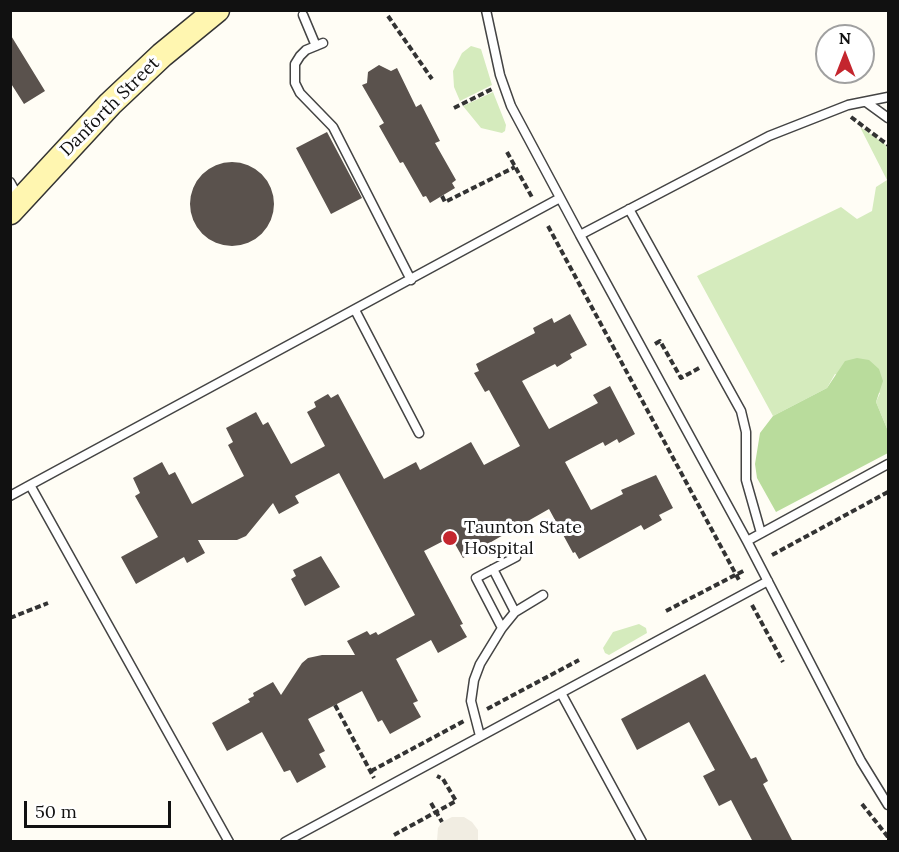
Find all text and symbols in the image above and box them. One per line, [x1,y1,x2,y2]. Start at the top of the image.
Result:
north arrow [815,24,875,84]
text: N [839,28,851,48]
street label: Danforth Street [56,53,164,161]
place label: Taunton State Hospital [464,517,582,560]
marker: Taunton State Hospital [441,529,459,547]
scale bar [27,789,174,827]
text: 50 m [35,800,77,823]

